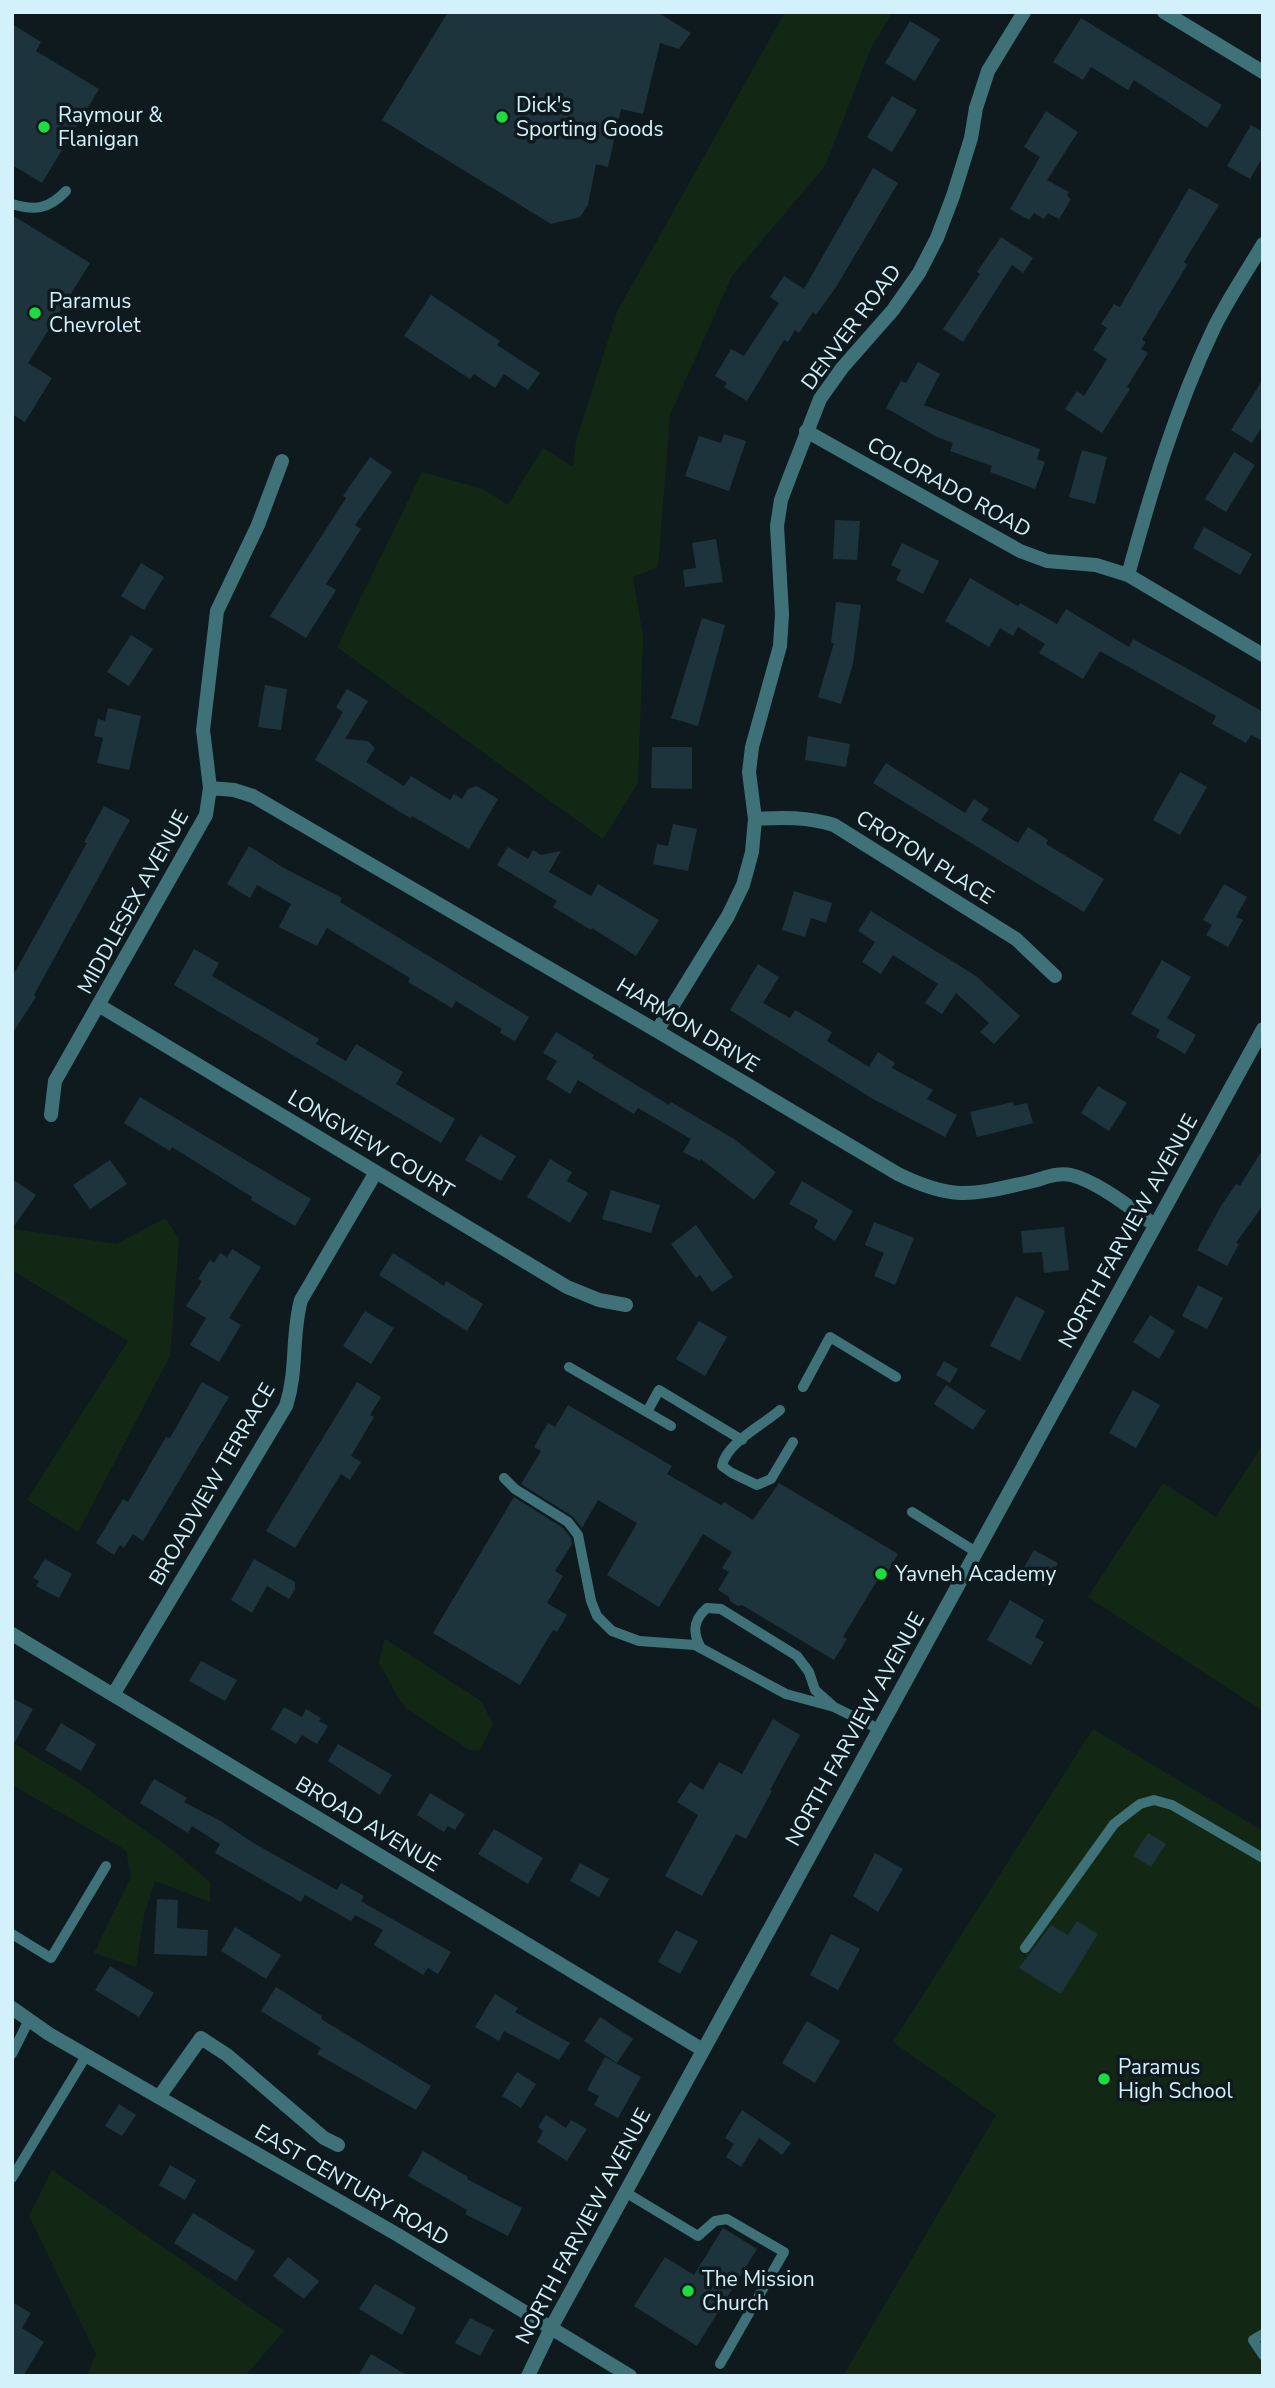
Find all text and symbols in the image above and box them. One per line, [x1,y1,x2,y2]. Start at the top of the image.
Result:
place label: Dick's Sporting Goods [516,91,664,143]
place label: Raymour & Flanigan [58,101,163,153]
marker: Dick's Sporting Goods [494,109,510,125]
marker: Raymour & Flanigan [36,119,52,135]
street label: DENVER ROAD [795,259,907,395]
place label: Paramus Chevrolet [49,287,141,339]
marker: Paramus Chevrolet [27,305,43,321]
street label: COLORADO ROAD [862,430,1036,544]
street label: CROTON PLACE [851,803,999,911]
street label: MIDDLESEX AVENUE [71,805,195,999]
street label: HARMON DRIVE [611,971,765,1079]
street label: LONGVIEW COURT [283,1083,460,1205]
street label: NORTH FARVIEW AVENUE [1052,1109,1204,1353]
street label: BROADVIEW TERRACE [143,1378,281,1590]
place label: Yavneh Academy [894,1560,1056,1588]
marker: Yavneh Academy [873,1566,889,1582]
street label: NORTH FARVIEW AVENUE [779,1607,931,1851]
street label: BROAD AVENUE [290,1770,446,1878]
place label: Paramus High School [1118,2053,1233,2105]
marker: Paramus High School [1096,2071,1112,2087]
street label: NORTH FARVIEW AVENUE [509,2103,657,2349]
street label: EAST CENTURY ROAD [250,2118,454,2252]
place label: The Mission Church [702,2265,815,2317]
marker: The Mission Church [680,2283,696,2299]

